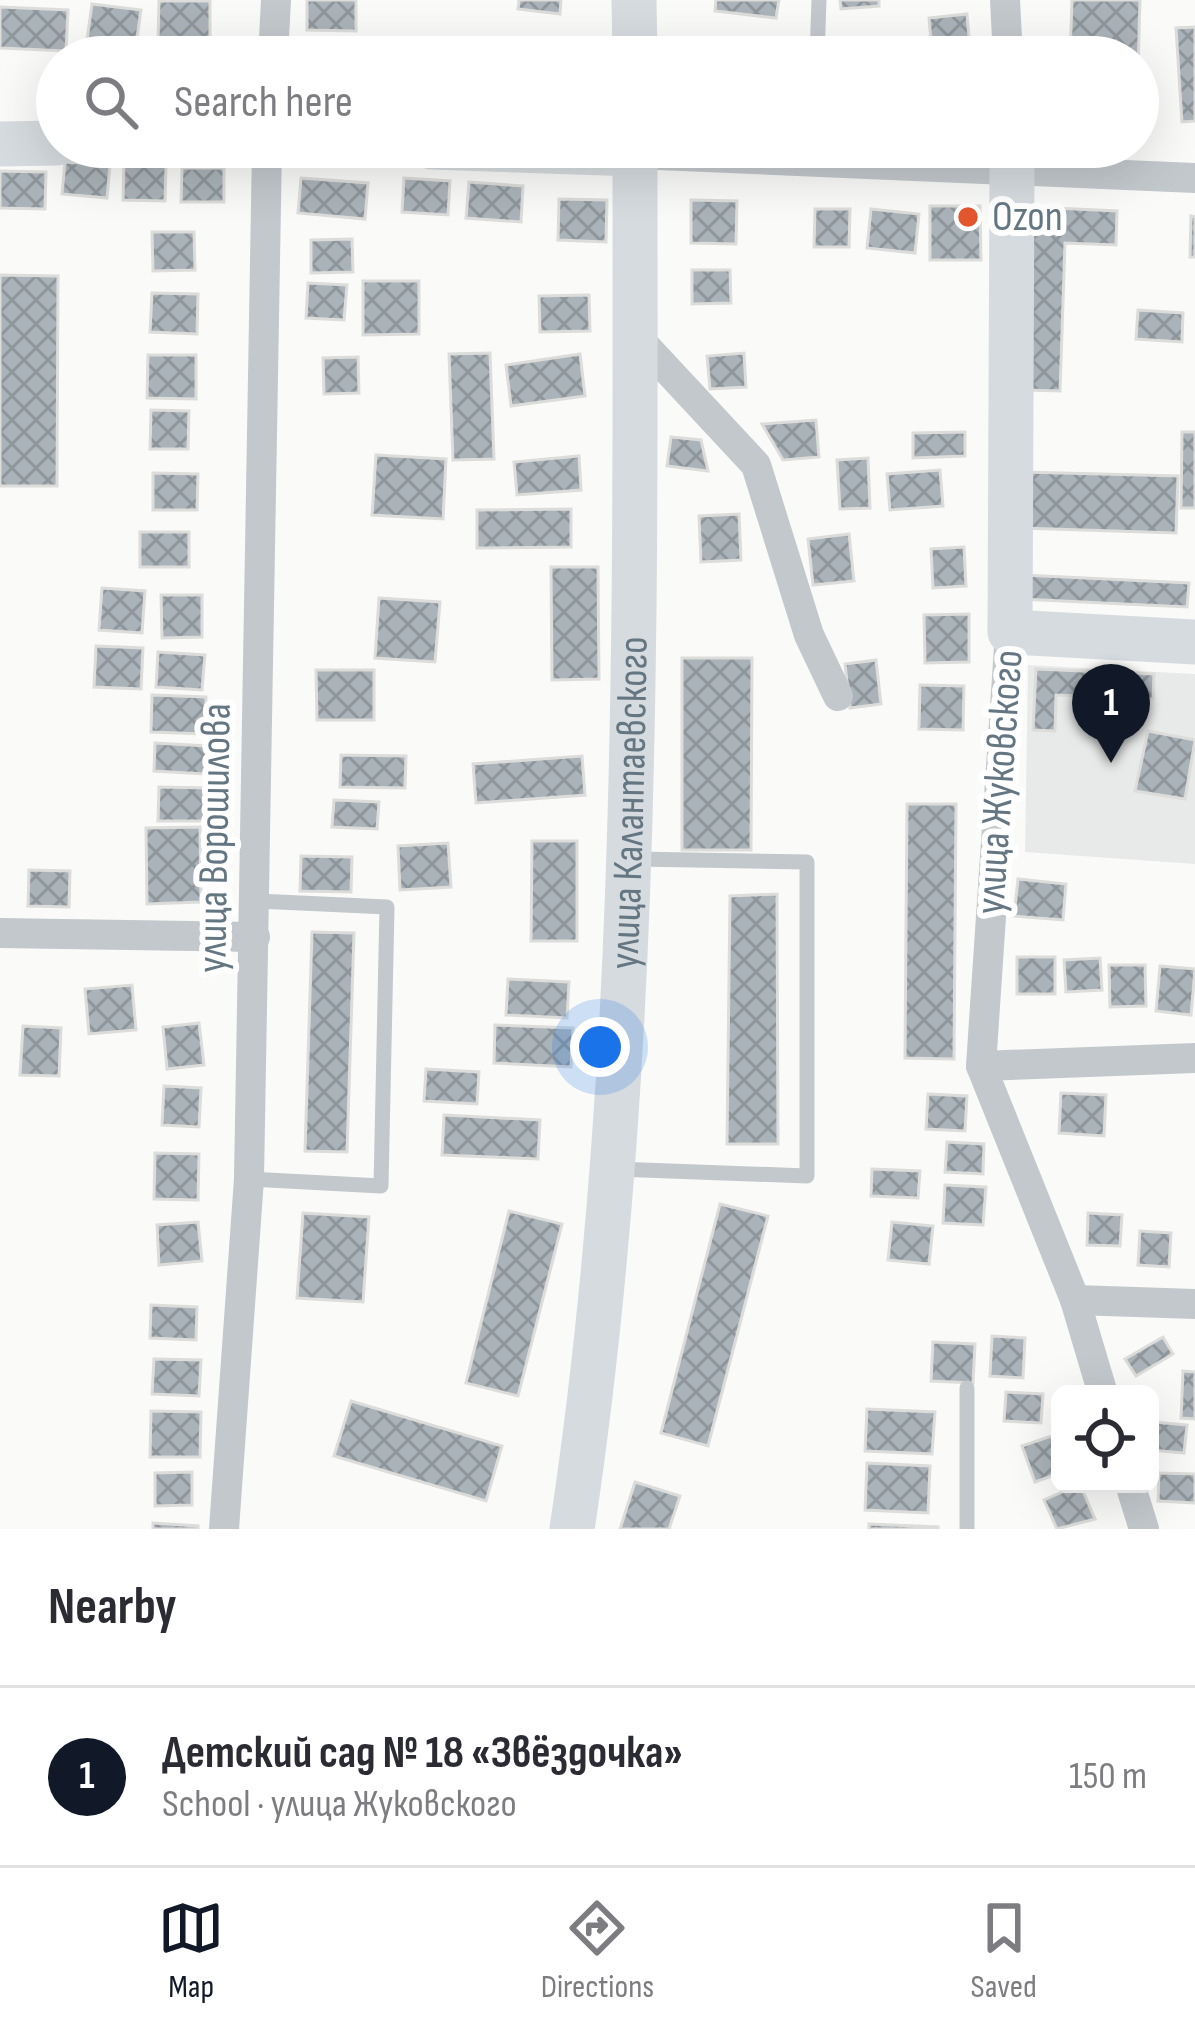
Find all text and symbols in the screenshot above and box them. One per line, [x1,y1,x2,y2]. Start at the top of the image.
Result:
search box [36,36,1159,168]
icon: search [78,69,144,135]
text: Search here [174,75,353,130]
place label: Ozon [992,192,1063,243]
marker: Ozon [955,204,981,230]
street label: улица Калантаевского [599,636,659,970]
street label: улица Жуковского [965,648,1035,916]
pin: 1 [1072,664,1150,763]
street label: улица Ворошилова [187,703,243,973]
your location [570,1017,630,1077]
map controls [1051,1385,1159,1493]
button: locate [1051,1385,1159,1493]
text: Nearby [48,1577,177,1638]
text: Детский сад № 18 «Звёздочка» [162,1726,683,1781]
text: 1 [79,1753,95,1800]
text: 150 m [1069,1753,1147,1800]
text: School · улица Жуковского [162,1781,517,1828]
tab: Map [158,1895,224,2007]
tab: Directions [541,1895,654,2007]
tab: Saved [971,1895,1037,2007]

